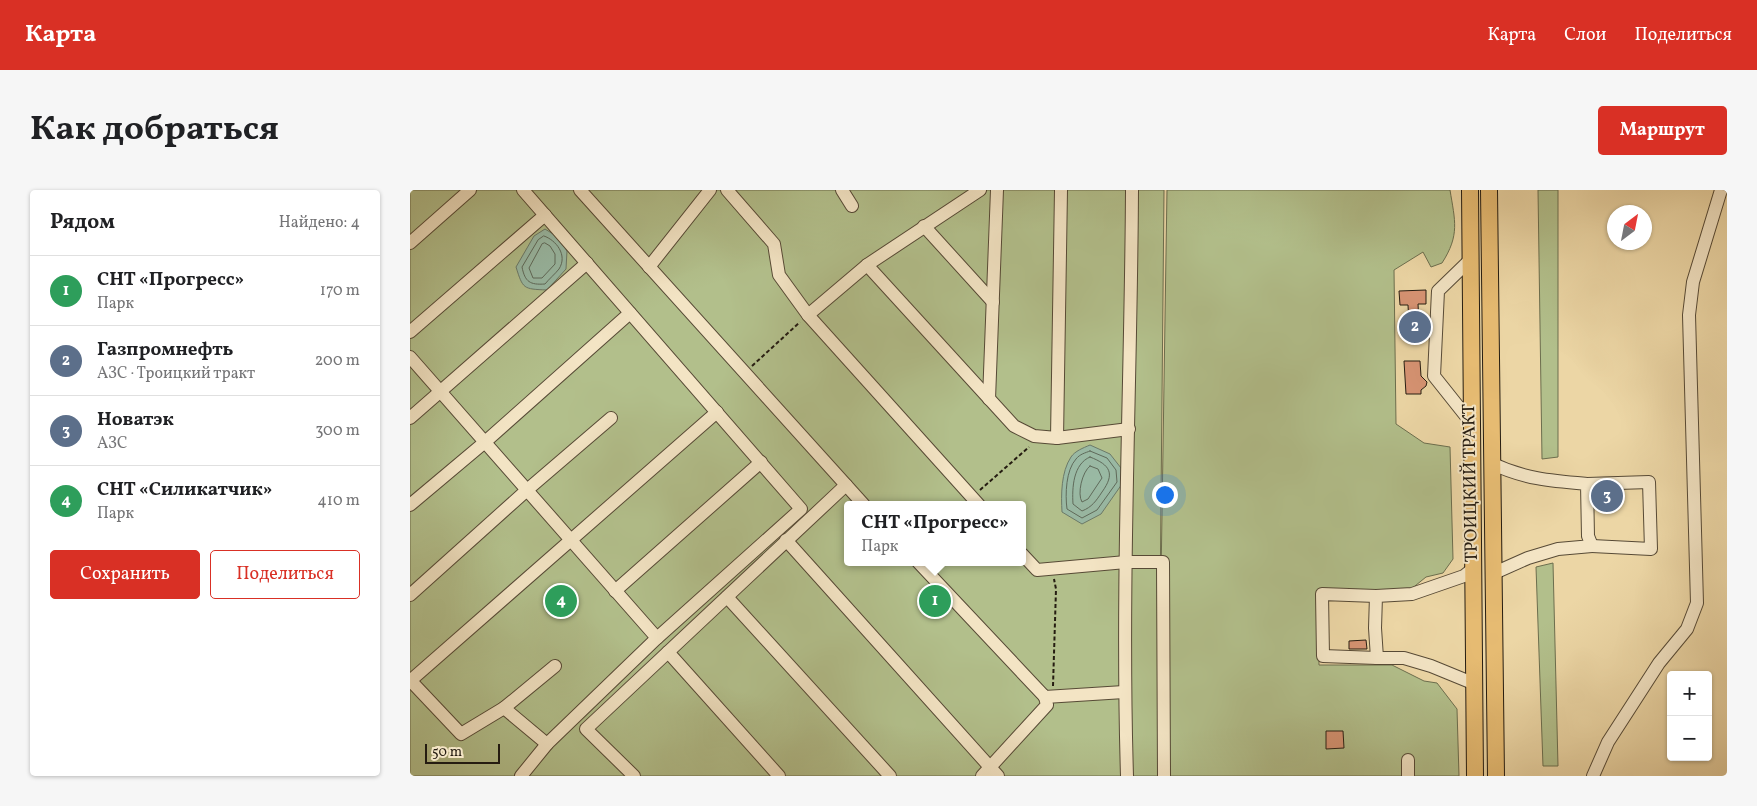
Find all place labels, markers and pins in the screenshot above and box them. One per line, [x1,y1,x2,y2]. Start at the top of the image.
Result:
pin: 2 [1399,308,1431,346]
pin: 3 [1591,477,1623,515]
pin: 4 [545,582,577,620]
pin: 1 [919,582,951,620]

